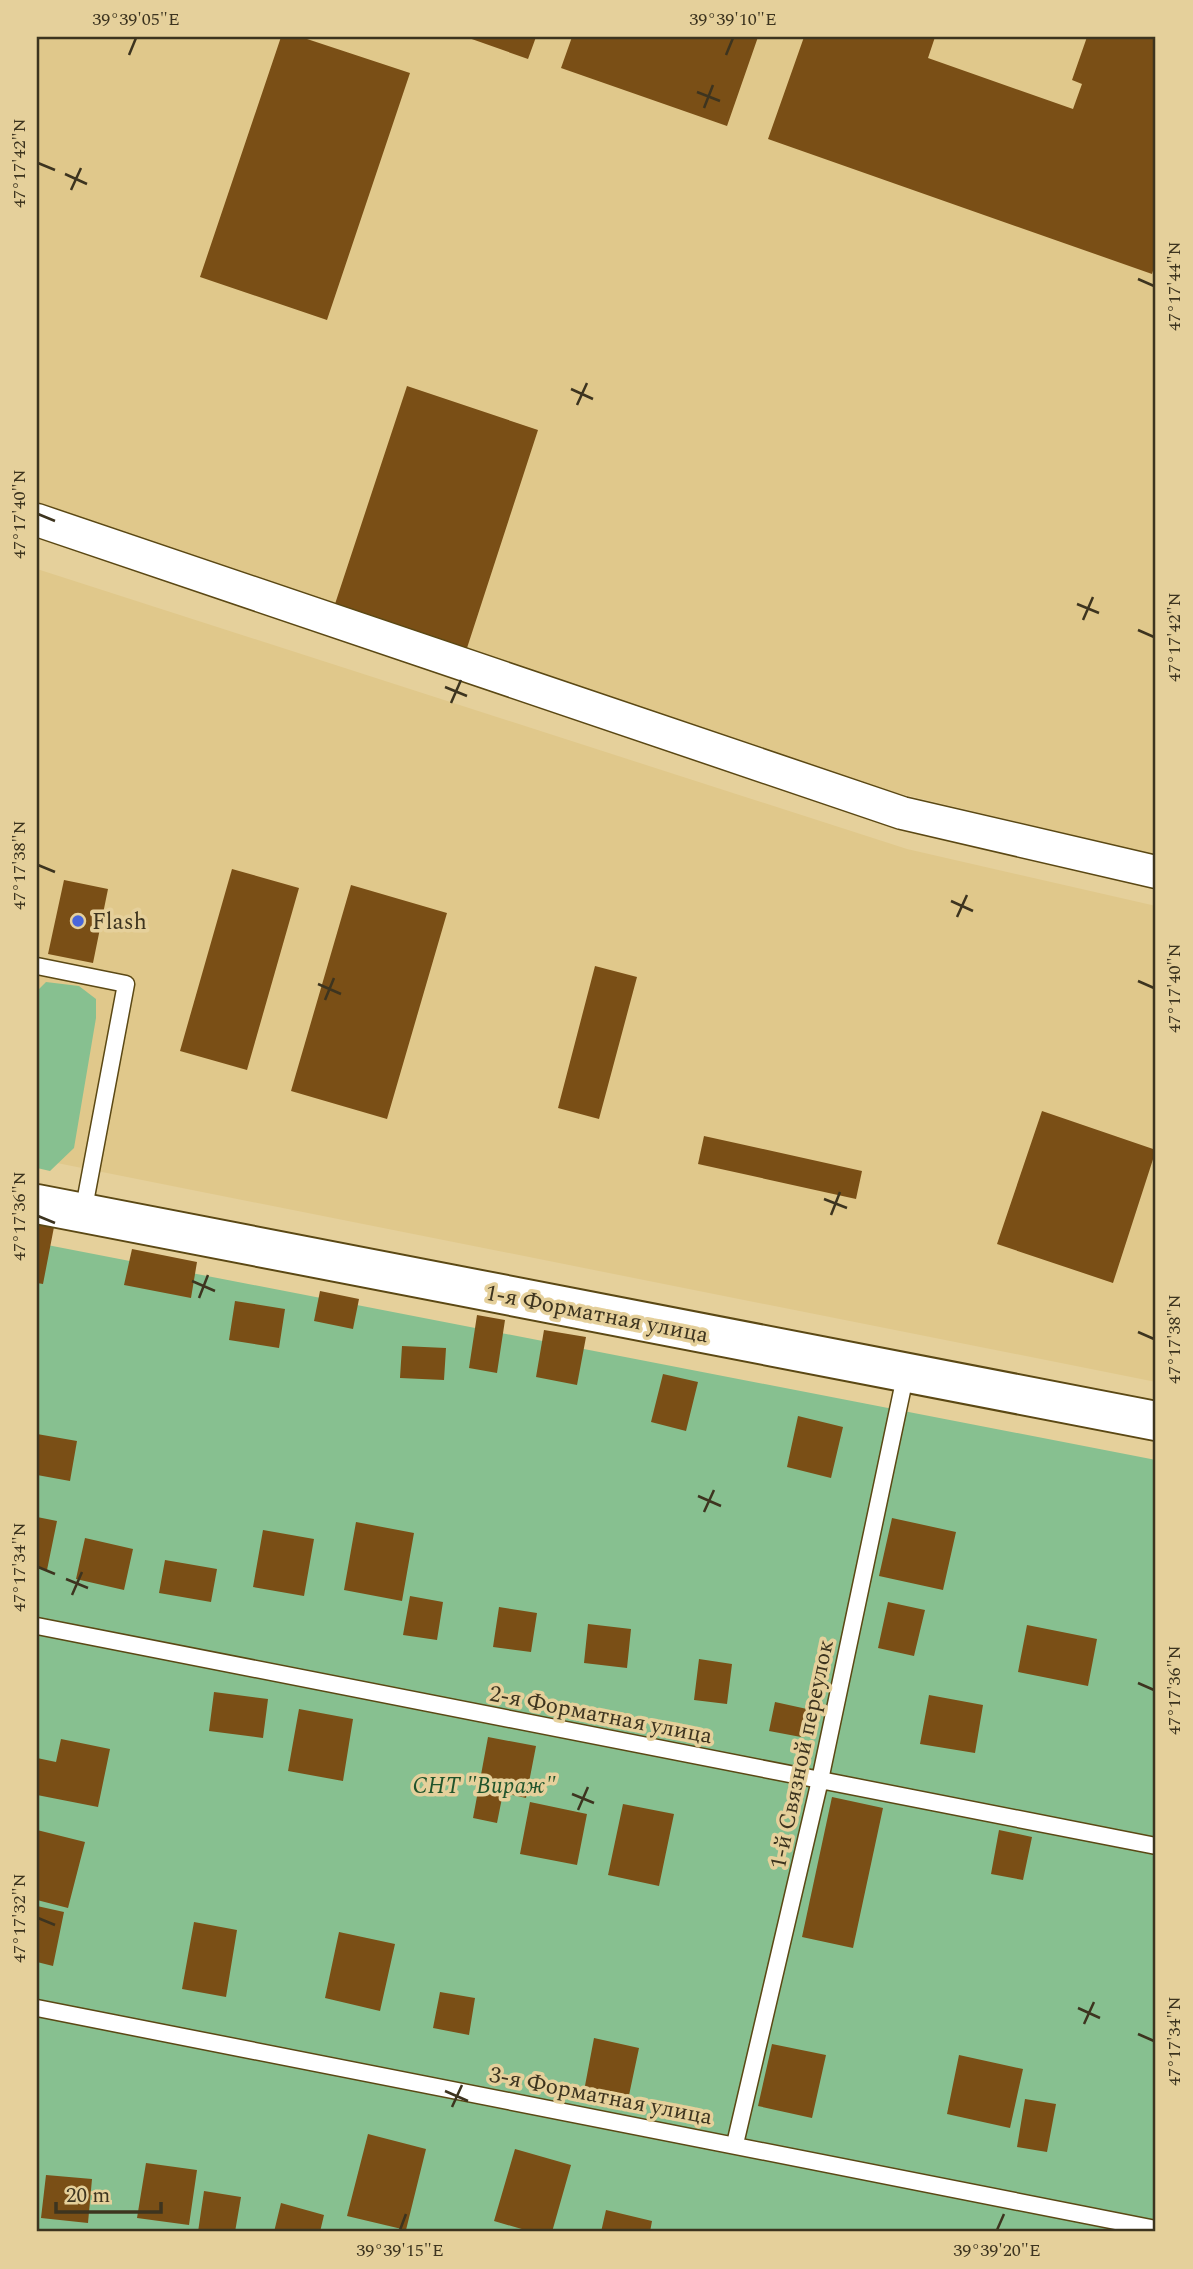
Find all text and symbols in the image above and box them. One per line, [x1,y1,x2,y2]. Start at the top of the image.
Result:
text: 39°39'05"E [92,6,180,33]
text: 39°39'10"E [689,6,777,33]
text: 47°17'42"N [6,118,33,208]
text: 47°17'44"N [1161,241,1188,331]
text: 47°17'40"N [6,469,33,559]
text: 47°17'42"N [1161,592,1188,682]
text: 47°17'38"N [6,820,33,910]
place label: Flash [92,905,147,940]
marker: Flash [70,913,86,929]
text: 47°17'40"N [1161,943,1188,1033]
text: 47°17'36"N [6,1171,33,1261]
street label: 1-я Форматная улица [482,1276,711,1353]
text: 47°17'38"N [1161,1294,1188,1384]
text: 47°17'34"N [6,1522,33,1612]
street label: 1-й Связной переулок [761,1636,844,1872]
text: 47°17'36"N [1161,1645,1188,1735]
street label: 2-я Форматная улица [486,1677,715,1754]
park label: СНТ "Вираж" [412,1769,556,1804]
text: 47°17'32"N [6,1873,33,1963]
text: 47°17'34"N [1161,1996,1188,2086]
street label: 3-я Форматная улица [486,2058,715,2135]
scale bar [56,2171,161,2215]
text: 20 m [66,2180,110,2212]
text: 39°39'15"E [356,2237,444,2264]
text: 39°39'20"E [953,2237,1041,2264]

